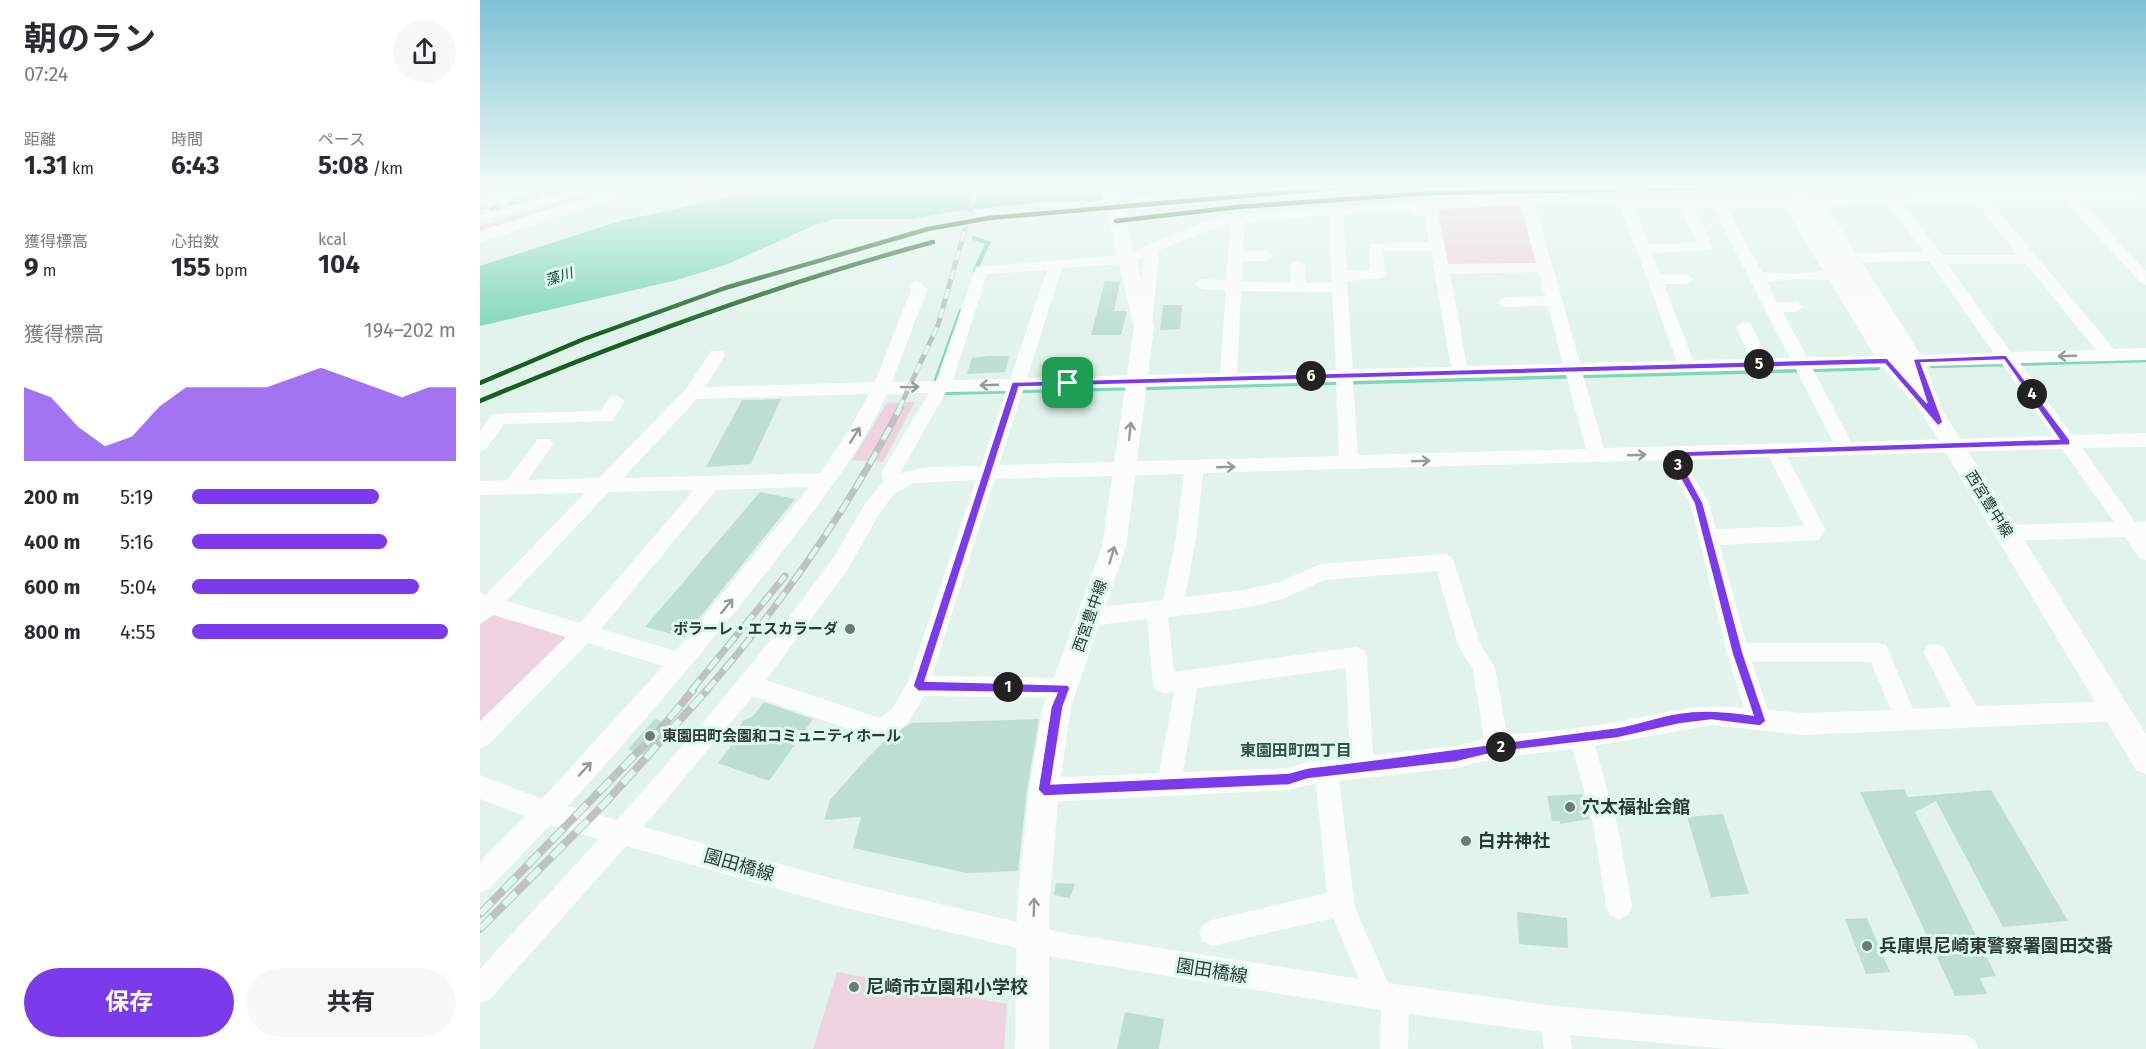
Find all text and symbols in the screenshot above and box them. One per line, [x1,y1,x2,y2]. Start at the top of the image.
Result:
text: 朝のラン [24,19,156,59]
button: share [393,20,456,83]
text: 07:24 [24,62,68,86]
text: 距離 [24,130,56,149]
text: 時間 [171,130,203,149]
text: ペース [318,130,365,149]
text: 1.31 [24,150,68,181]
text: 6:43 [171,150,220,181]
text: 5:08 [318,150,369,181]
text: km [68,159,94,178]
text: /km [369,159,403,178]
text: kcal [318,230,347,249]
text: 獲得標高 [24,232,88,251]
text: 心拍数 [171,232,219,251]
text: 104 [318,249,360,280]
text: 9 [24,252,39,283]
text: 155 [171,252,211,283]
text: m [39,261,57,280]
text: bpm [211,261,248,280]
water label: 藻川 [543,264,577,289]
text: 194–202 m [364,318,456,342]
text: 獲得標高 [24,322,104,346]
pin: 5 [1744,349,1774,379]
one-way arrow [2057,350,2077,362]
text: 5 [1755,354,1763,373]
pin [1042,357,1093,408]
pin: 6 [1296,361,1326,391]
icon: arrive [1051,366,1084,399]
text: 6 [1306,366,1316,385]
one-way arrow [980,379,1000,391]
pin: 4 [2017,379,2047,409]
one-way arrow [899,381,919,393]
text: 4 [2027,384,2037,403]
one-way arrow [1125,421,1136,441]
one-way arrow [849,427,861,444]
one-way arrow [1627,449,1647,461]
pin: 3 [1663,450,1693,480]
one-way arrow [1411,455,1431,467]
text: 3 [1674,455,1682,474]
one-way arrow [1216,461,1236,473]
street label: 西宮豊中線 [1961,467,2017,541]
text: 200 m [24,485,79,509]
text: 5:19 [120,485,153,509]
text: 400 m [24,530,80,554]
text: 5:16 [120,530,153,554]
one-way arrow [1107,546,1118,565]
text: 600 m [24,575,80,599]
text: 5:04 [120,575,157,599]
street label: 西宮豊中線 [1069,578,1111,654]
one-way arrow [721,599,734,615]
text: 800 m [24,620,81,644]
text: 4:55 [120,620,155,644]
place label: ボラーレ・エスカラーダ [673,620,838,638]
marker: ボラーレ・エスカラーダ [843,622,857,636]
pin: 1 [993,672,1023,702]
text: 1 [1004,677,1012,696]
place label: 東園田町会園和コミュニティホール [662,727,901,745]
marker: 東園田町会園和コミュニティホール [643,729,657,743]
pin: 2 [1486,732,1516,762]
text: 2 [1497,737,1505,756]
district label: 東園田町四丁目 [1240,741,1352,760]
one-way arrow [578,761,592,776]
place label: 穴太福祉会館 [1582,796,1690,818]
marker: 穴太福祉会館 [1563,800,1577,814]
place label: 白井神社 [1478,830,1550,852]
marker: 白井神社 [1459,834,1473,848]
street label: 園田橋線 [701,845,777,885]
one-way arrow [1028,897,1039,917]
place label: 兵庫県尼崎東警察署園田交番 [1879,935,2113,957]
marker: 兵庫県尼崎東警察署園田交番 [1860,939,1874,953]
street label: 園田橋線 [1175,955,1249,987]
button: 保存 [24,968,234,1037]
button: 共有 [246,968,456,1037]
place label: 尼崎市立園和小学校 [866,976,1028,998]
marker: 尼崎市立園和小学校 [847,980,861,994]

